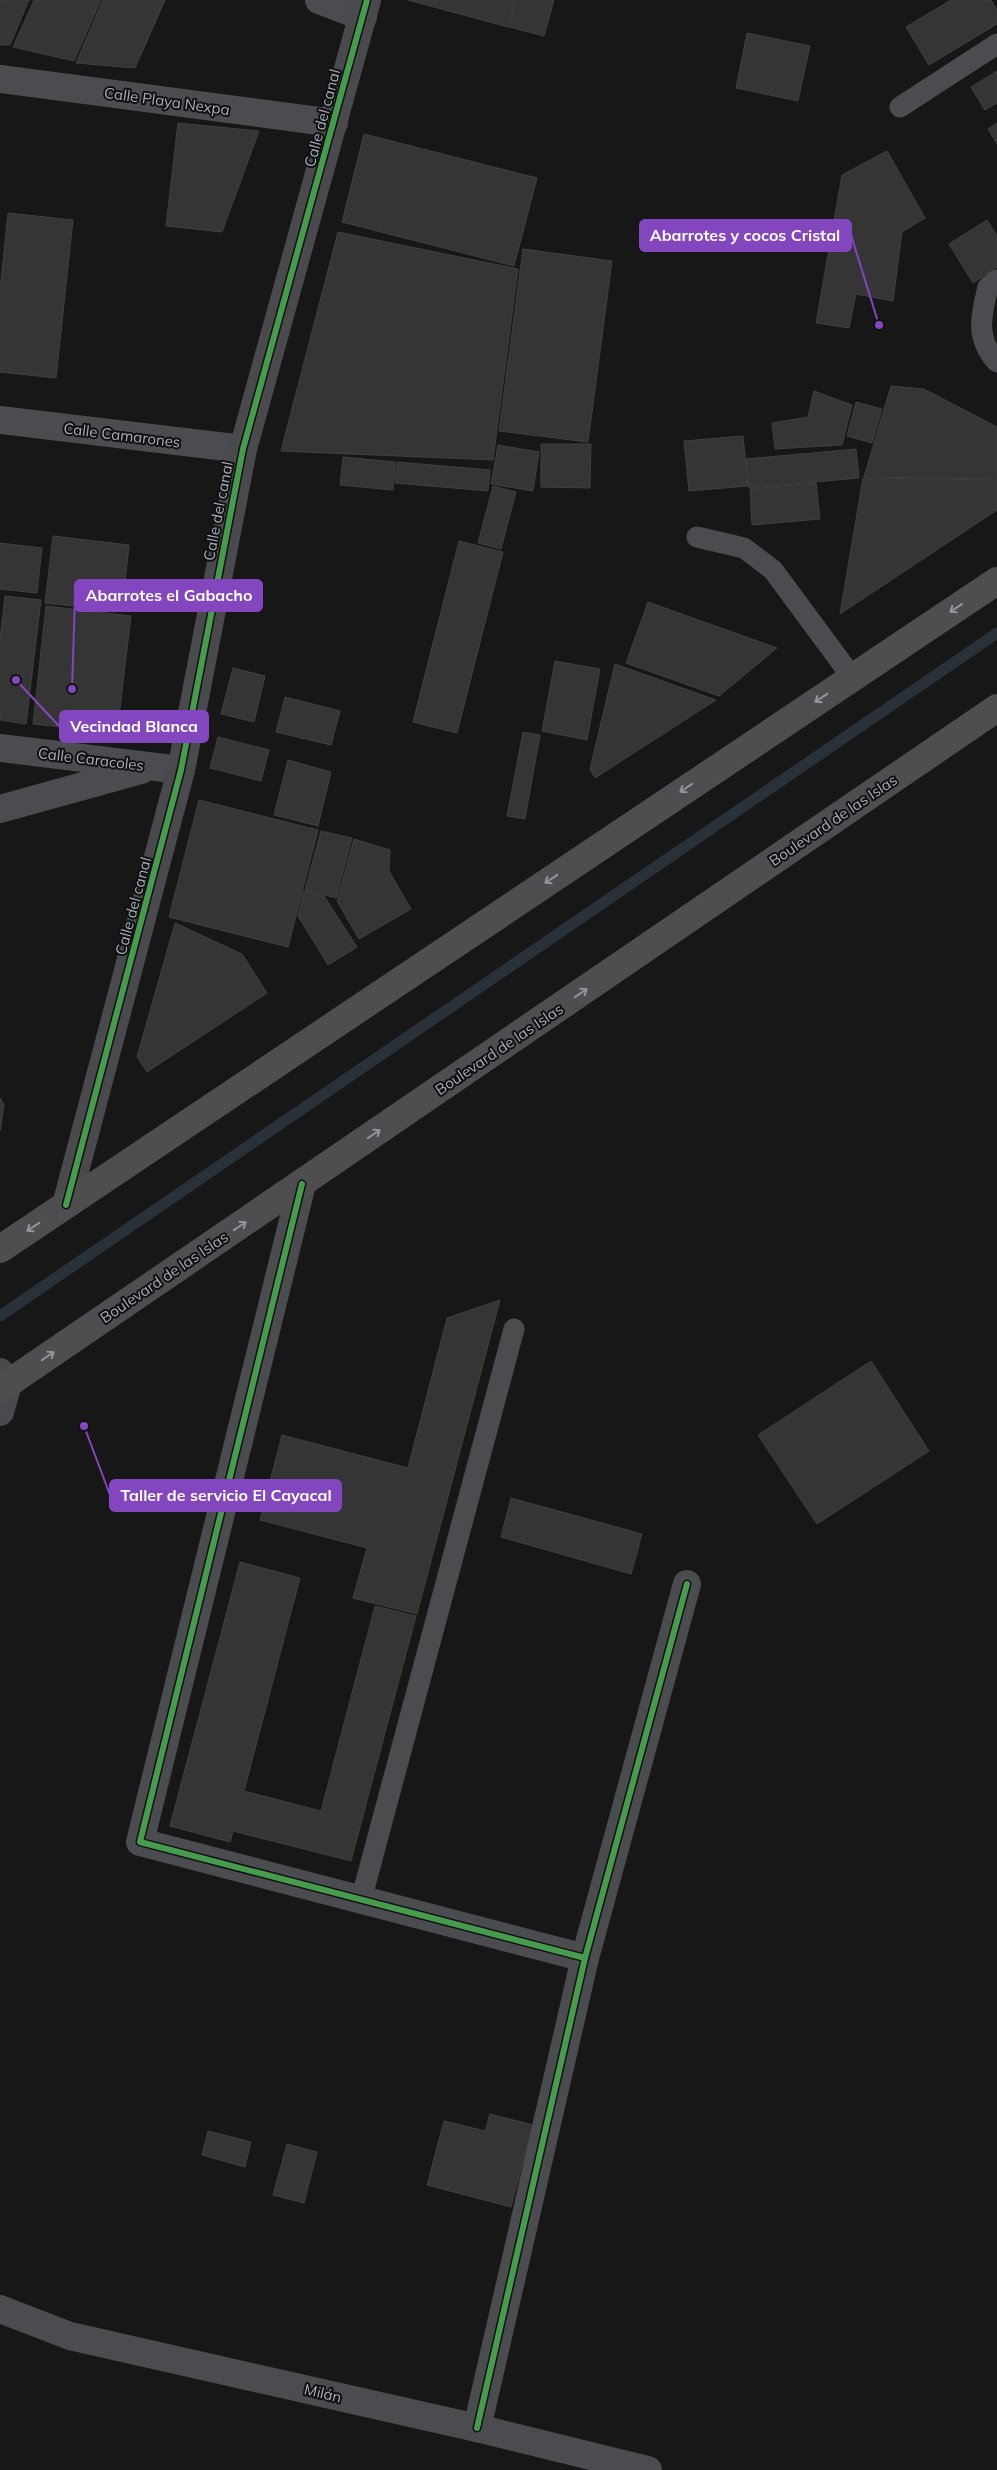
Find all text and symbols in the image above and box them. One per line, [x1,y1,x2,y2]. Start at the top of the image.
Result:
street label: Calle del canal [300,67,344,169]
street label: Calle Playa Nexpa [103,83,231,119]
callout: Abarrotes y cocos Cristal [640,220,851,251]
text: Abarrotes y cocos Cristal [650,225,840,245]
street label: Calle Camarones [62,418,182,452]
street label: Calle del canal [199,460,237,562]
callout: Abarrotes el Gabacho [75,580,262,611]
text: Abarrotes el Gabacho [86,585,252,605]
one-way arrow [950,603,964,613]
one-way arrow [815,693,829,703]
callout: Vecindad Blanca [60,711,208,742]
text: Vecindad Blanca [69,716,198,736]
street label: Calle Caracoles [37,743,145,775]
street label: Boulevard de las Islas [765,770,901,870]
one-way arrow [680,784,694,794]
street label: Calle del canal [111,855,155,957]
one-way arrow [545,874,559,884]
one-way arrow [574,988,588,998]
street label: Boulevard de las Islas [431,999,567,1099]
one-way arrow [367,1129,381,1139]
one-way arrow [233,1221,247,1231]
one-way arrow [26,1222,40,1232]
street label: Boulevard de las Islas [96,1227,232,1327]
one-way arrow [41,1351,55,1361]
callout: Taller de servicio El Cayacal [110,1480,341,1511]
text: Taller de servicio El Cayacal [120,1485,332,1505]
street label: Milán [302,2379,344,2407]

